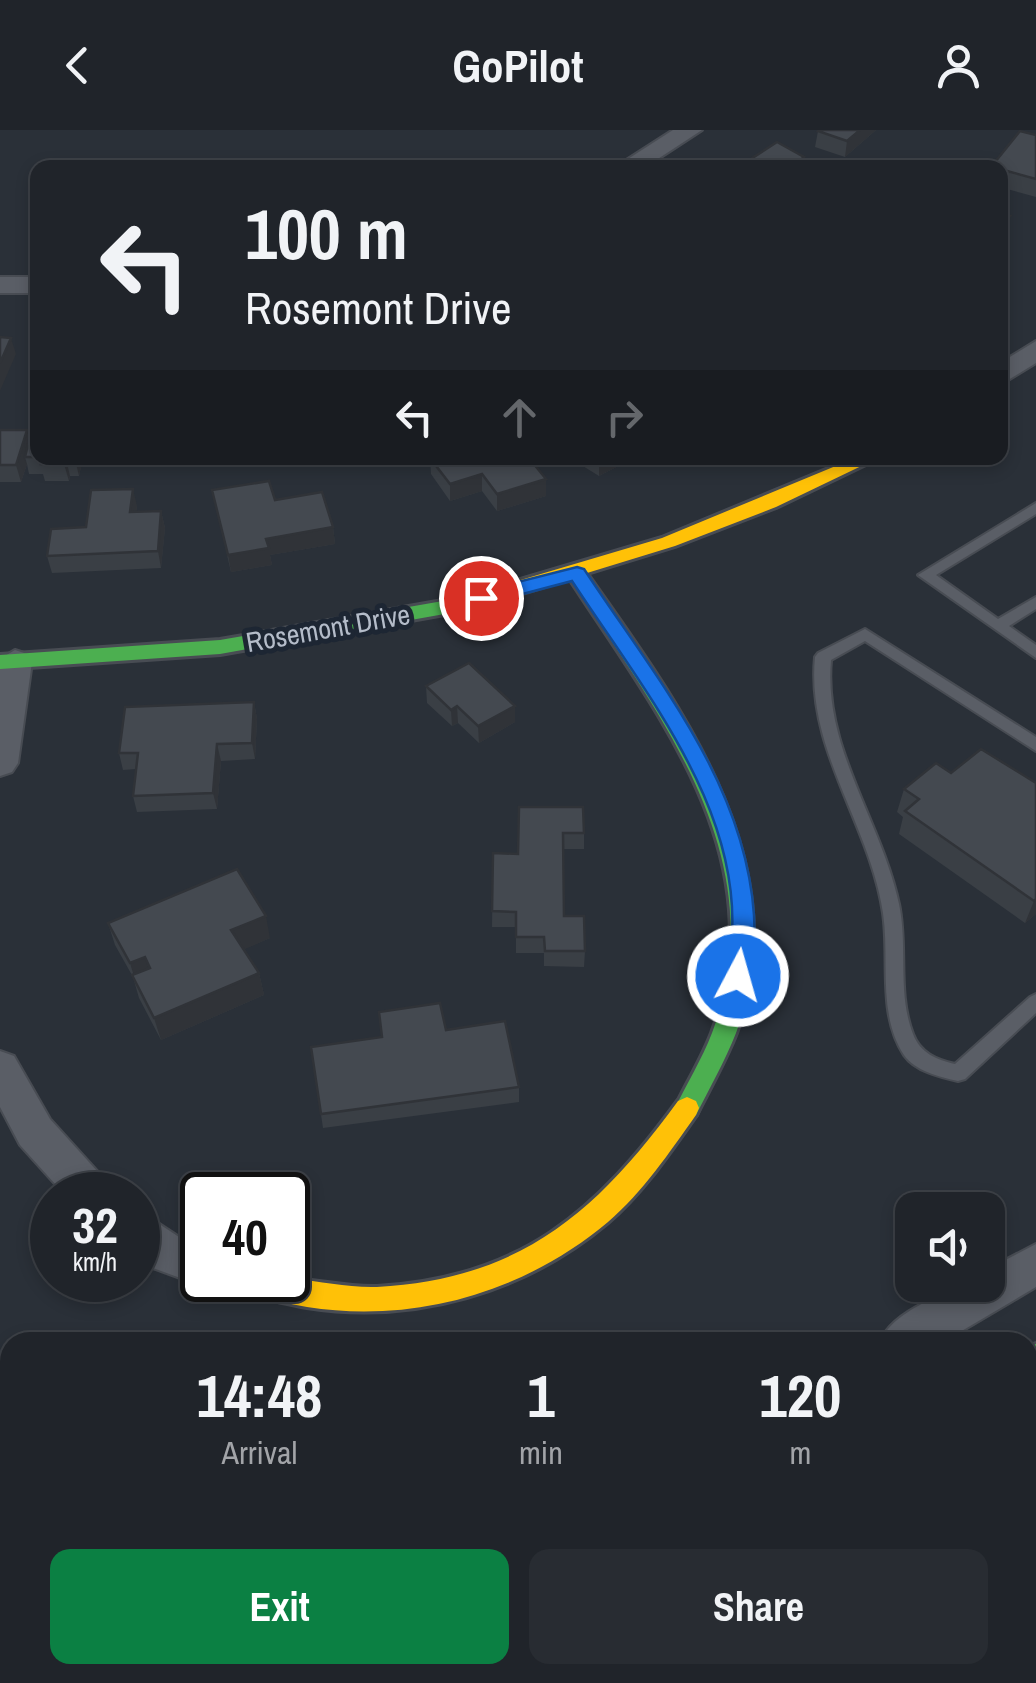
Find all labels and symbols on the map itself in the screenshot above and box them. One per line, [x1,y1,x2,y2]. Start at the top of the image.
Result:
pin [439,556,524,641]
street label: Rosemont Drive [243,595,413,661]
position arrow [686,924,790,1028]
speed limit sign: 40 [180,1172,310,1302]

